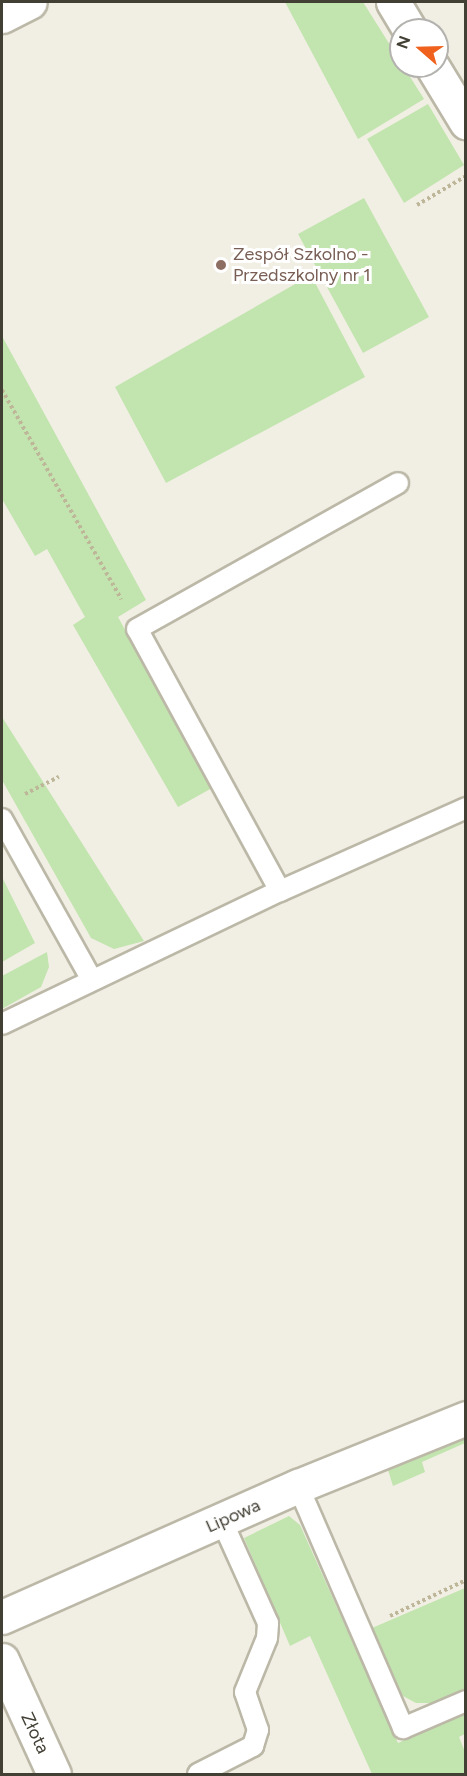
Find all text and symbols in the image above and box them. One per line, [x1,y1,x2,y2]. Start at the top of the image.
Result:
north arrow [389,18,449,78]
text: N [392,33,415,51]
place label: Zespół Szkolno - Przedszkolny nr 1 [233,244,371,286]
marker: Zespół Szkolno - Przedszkolny nr 1 [214,258,228,272]
street label: Lipowa [202,1494,264,1538]
street label: Złota [16,1709,54,1757]

